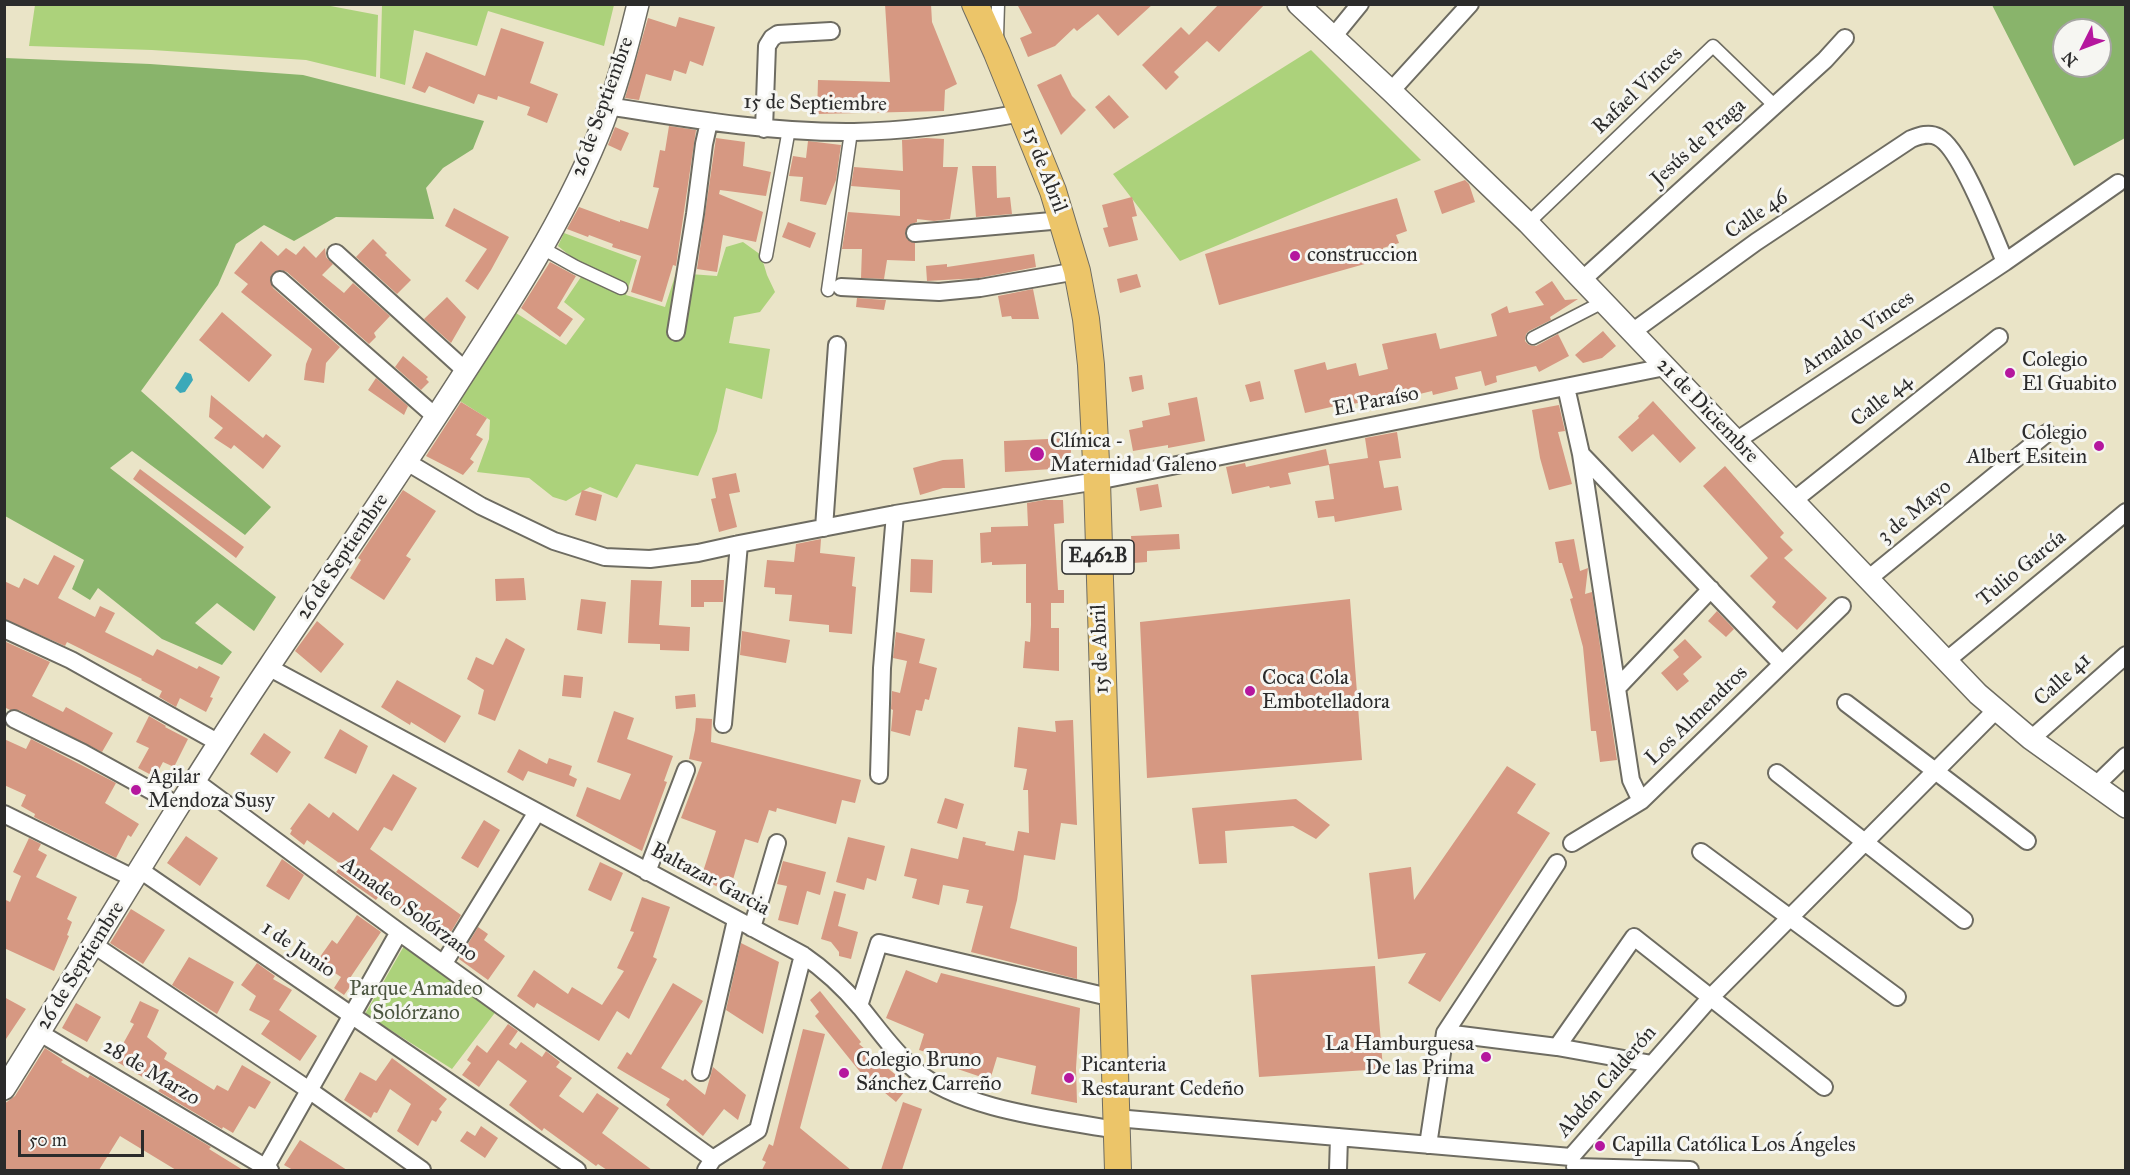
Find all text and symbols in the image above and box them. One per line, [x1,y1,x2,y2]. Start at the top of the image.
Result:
north arrow [2052,18,2112,78]
street label: 26 de Septiembre [566,34,640,180]
street label: Rafael Vinces [1588,42,1688,140]
text: N [2058,48,2081,70]
street label: 15 de Septiembre [743,90,887,118]
street label: Jesús de Praga [1646,94,1752,192]
street label: 15 de Abril [1016,124,1072,216]
street label: Calle 46 [1721,185,1793,245]
place label: construccion [1307,243,1418,269]
marker: construccion [1288,249,1302,263]
street label: Arnaldo Vinces [1797,286,1919,380]
place label: Colegio El Guabito [2022,348,2117,398]
street label: 21 de Diciembre [1650,353,1764,469]
marker: Colegio El Guabito [2003,366,2017,380]
street label: Calle 44 [1846,369,1918,433]
street label: El Paraíso [1331,381,1421,423]
place label: Colegio Albert Esitein [1967,421,2087,471]
place label: Clínica - Maternidad Galeno [1050,429,1217,479]
marker: Colegio Albert Esitein [2092,439,2106,453]
marker: Clínica - Maternidad Galeno [1028,445,1046,463]
street label: 3 de Mayo [1873,475,1957,549]
street label: 26 de Septiembre [292,489,394,625]
street label: Tulio García [1972,525,2072,613]
road number: E462B [1062,540,1134,574]
street label: 15 de Abril [1087,604,1115,694]
street label: Calle 41 [2029,648,2097,712]
street label: Los Almendros [1641,661,1753,771]
place label: Coca Cola Embotelladora [1262,666,1390,716]
marker: Coca Cola Embotelladora [1243,684,1257,698]
place label: Agilar Mendoza Susy [148,765,275,815]
marker: Agilar Mendoza Susy [129,783,143,797]
street label: Baltazar Garcia [646,838,774,922]
street label: Amadeo Solórzano [336,852,482,968]
street label: 26 de Septiembre [31,897,131,1035]
street label: 1 de Junio [256,916,340,984]
park label: Parque Amadeo Solórzano [349,977,483,1027]
street label: Abdón Calderón [1552,1021,1662,1143]
place label: La Hamburguesa De las Prima [1325,1032,1474,1082]
street label: 28 de Marzo [98,1034,204,1112]
place label: Colegio Bruno Sánchez Carreño [856,1048,1001,1098]
marker: La Hamburguesa De las Prima [1479,1050,1493,1064]
place label: Picanteria Restaurant Cedeño [1081,1053,1244,1103]
marker: Colegio Bruno Sánchez Carreño [837,1066,851,1080]
marker: Picanteria Restaurant Cedeño [1062,1071,1076,1085]
scale bar [21,1118,147,1156]
text: 50 m [29,1129,67,1151]
place label: Capilla Católica Los Ángeles [1612,1133,1856,1159]
marker: Capilla Católica Los Ángeles [1593,1139,1607,1153]

